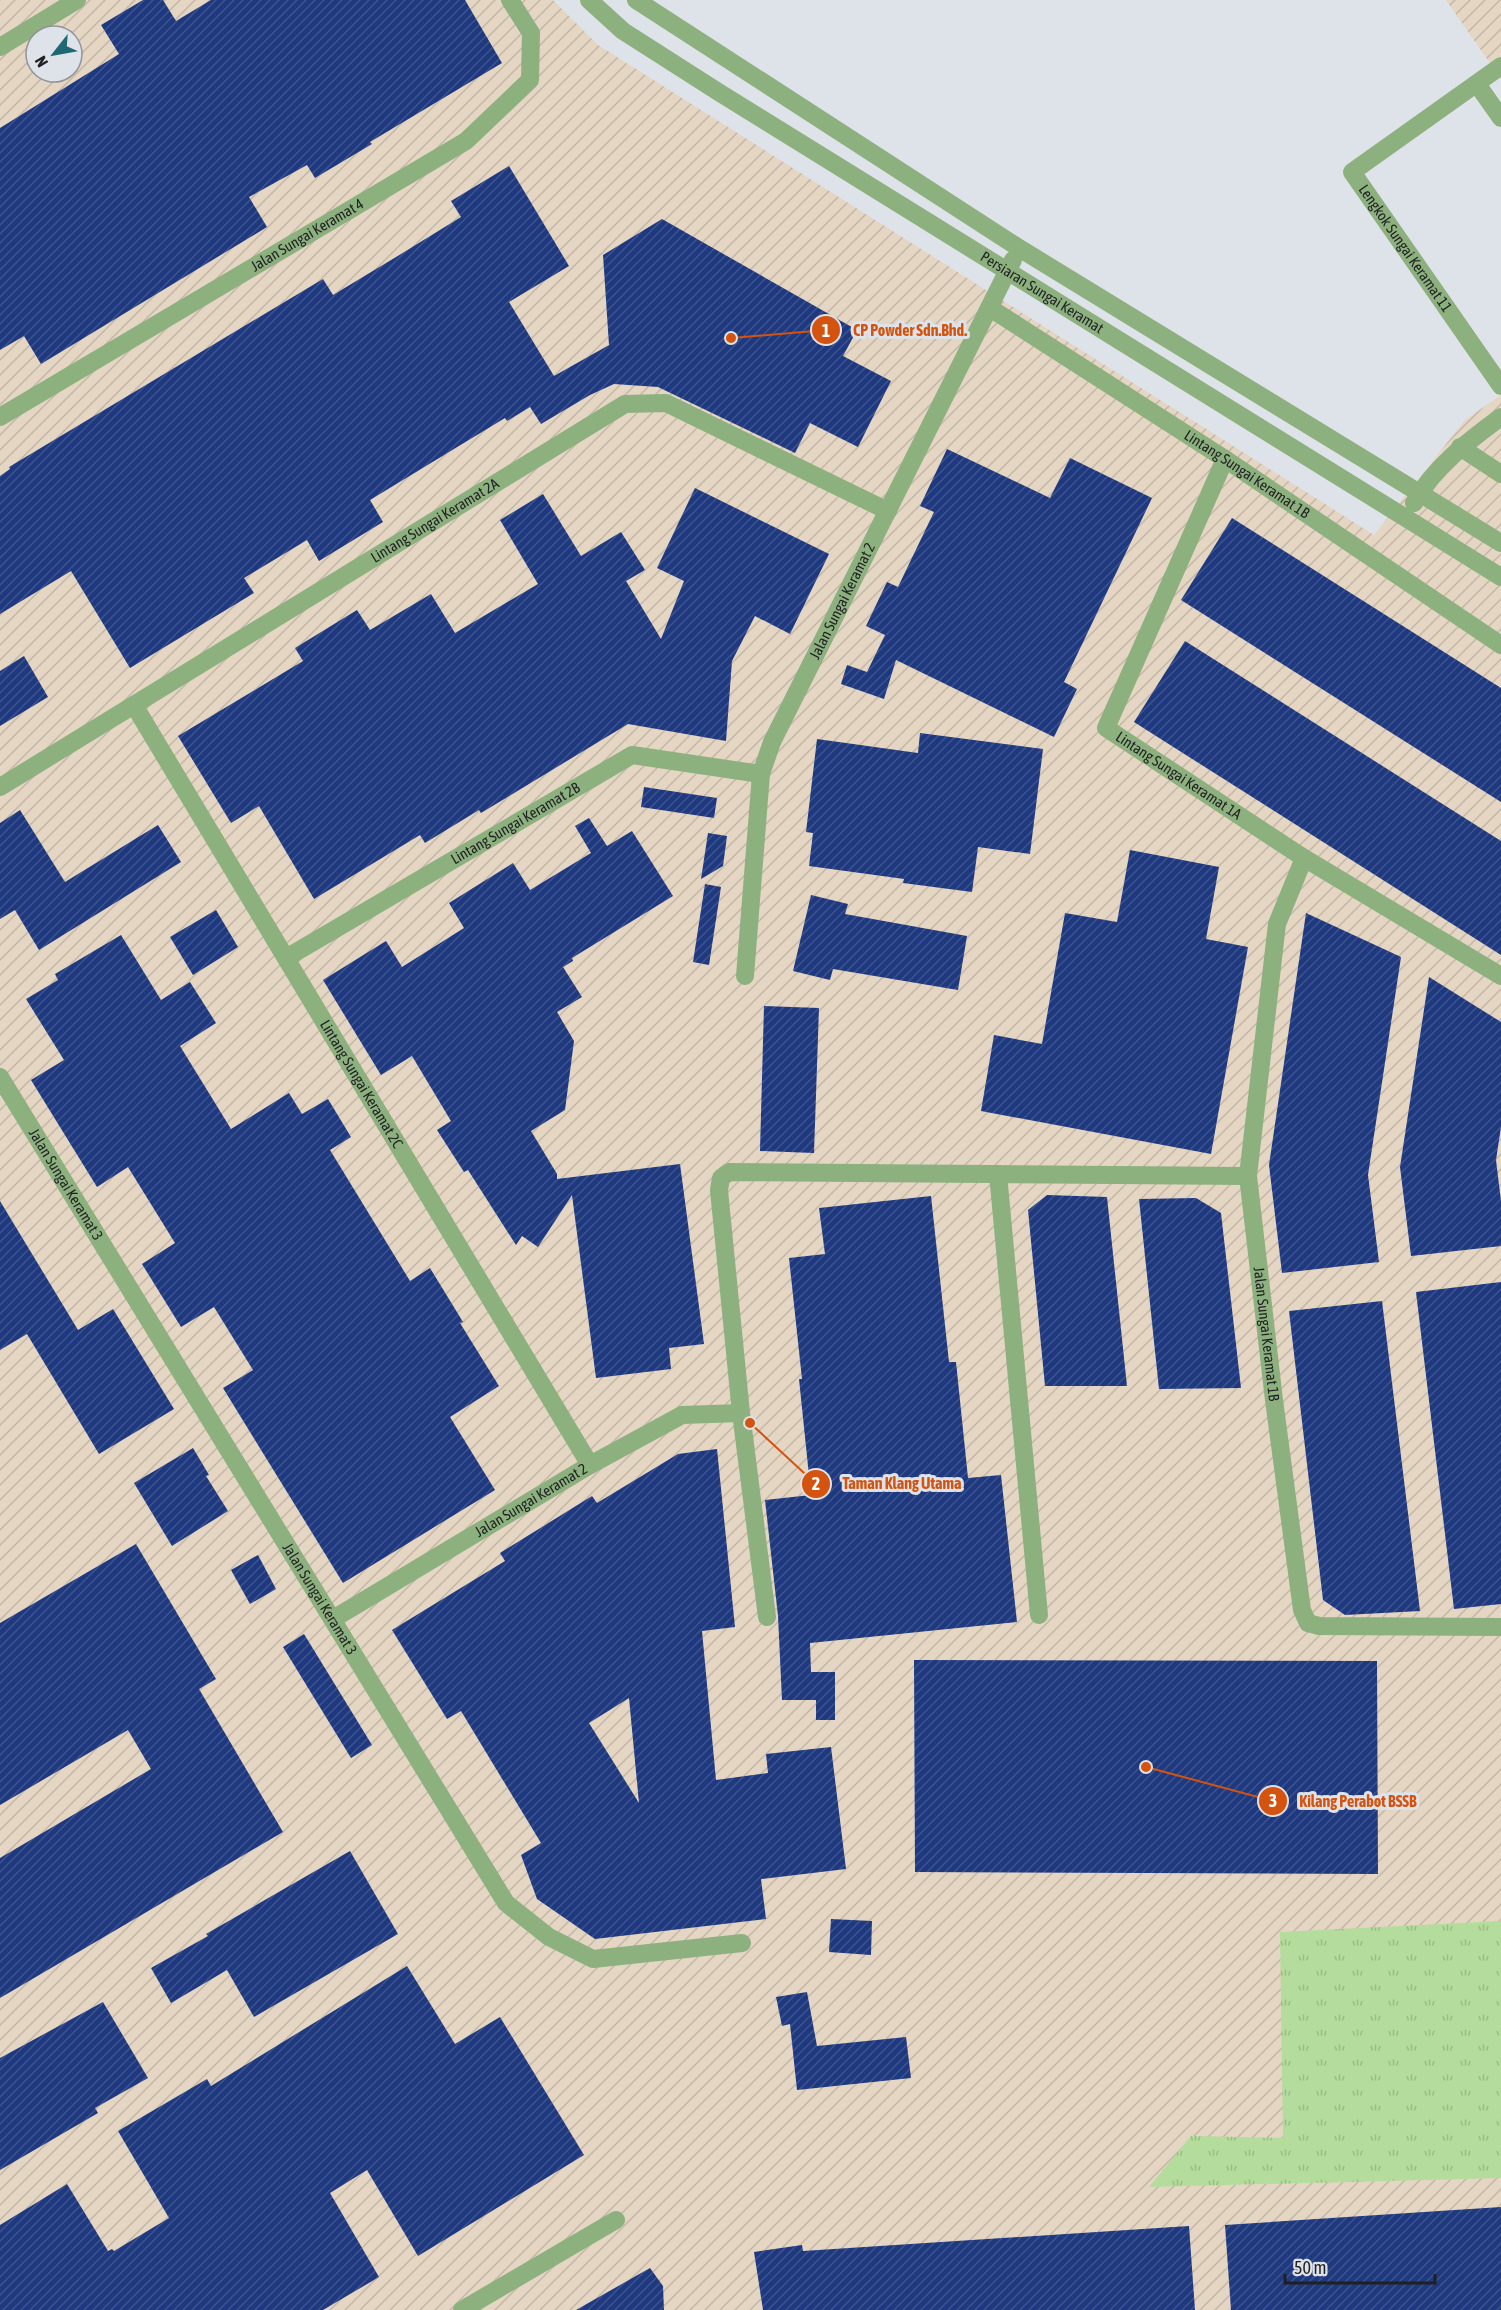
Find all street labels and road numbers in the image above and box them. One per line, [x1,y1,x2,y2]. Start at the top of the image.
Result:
street label: Lengkok Sungai Keramat 11 [1355,181,1456,315]
street label: Jalan Sungai Keramat 4 [248,195,366,275]
street label: Persiaran Sungai Keramat [978,248,1107,337]
street label: Lintang Sungai Keramat 1B [1181,426,1313,521]
street label: Lintang Sungai Keramat 2A [368,474,502,566]
street label: Jalan Sungai Keramat 2 [806,540,878,662]
street label: Lintang Sungai Keramat 1A [1113,728,1245,823]
street label: Lintang Sungai Keramat 2B [448,779,583,867]
street label: Lintang Sungai Keramat 2C [317,1017,407,1151]
street label: Jalan Sungai Keramat 3 [26,1125,107,1243]
street label: Jalan Sungai Keramat 1B [1251,1266,1283,1402]
street label: Jalan Sungai Keramat 2 [472,1460,590,1540]
street label: Jalan Sungai Keramat 3 [279,1540,361,1658]

